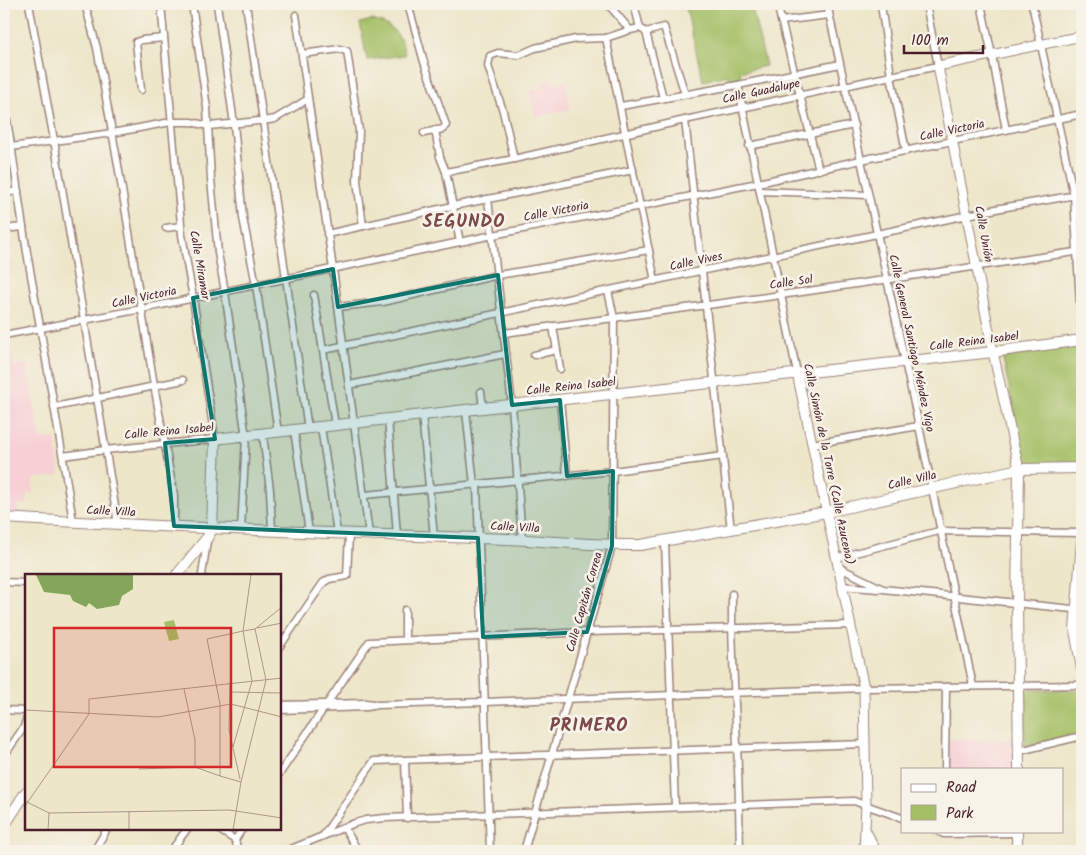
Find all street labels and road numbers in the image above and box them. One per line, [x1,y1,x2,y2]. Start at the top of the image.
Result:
street label: Calle Guadalupe [720,74,802,109]
street label: Calle Victoria [918,114,987,147]
street label: Calle Victoria [522,196,591,227]
street label: Calle Unión [969,204,998,264]
street label: Calle Miramar [184,229,215,302]
street label: Calle Vives [668,247,724,276]
street label: Calle General Santiago Méndez Vigo [883,252,940,434]
street label: Calle Sol [768,270,814,295]
street label: Calle Victoria [110,281,179,314]
street label: Calle Reina Isabel [928,327,1020,356]
street label: Calle Simón de la Torre (Calle Azucena) [798,361,859,567]
street label: Calle Reina Isabel [525,372,617,401]
street label: Calle Reina Isabel [123,418,215,445]
street label: Calle Villa [886,466,939,495]
street label: Calle Villa [86,501,137,522]
street label: Calle Villa [490,517,541,538]
street label: Calle Capitán Correa [561,549,608,654]

